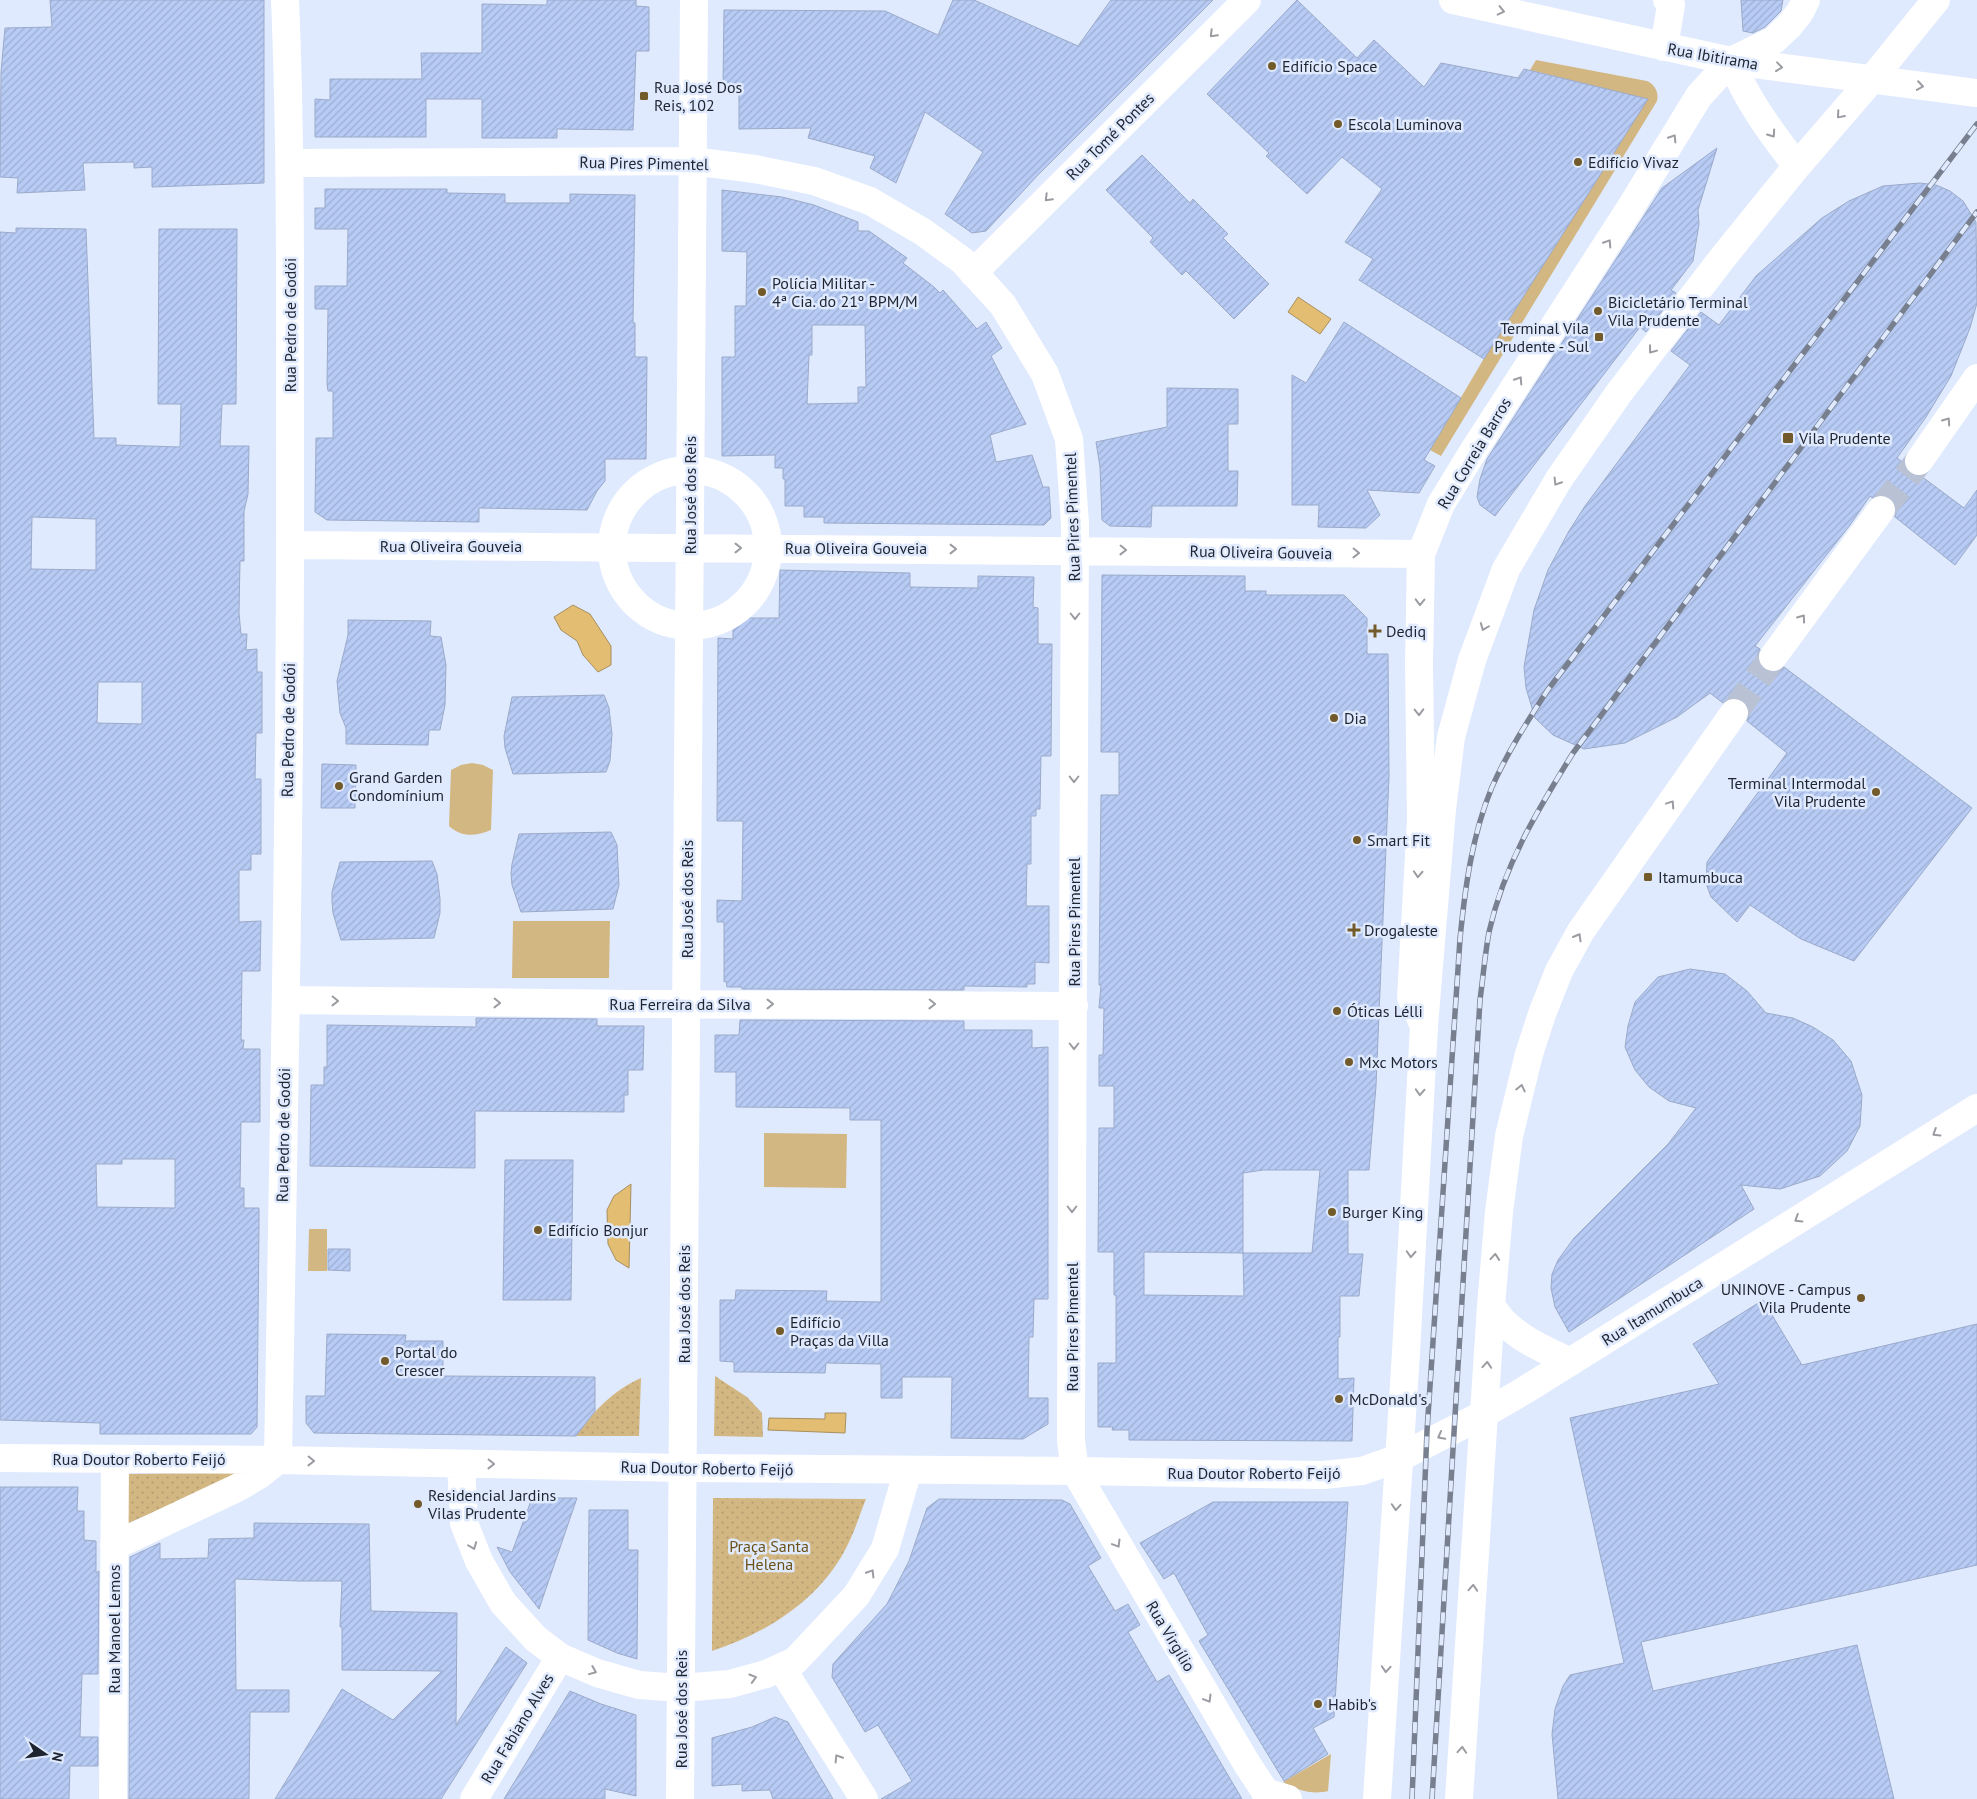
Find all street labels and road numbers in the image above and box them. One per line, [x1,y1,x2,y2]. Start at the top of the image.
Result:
street label: Rua Ibitirama [1666,38,1760,74]
street label: Rua Tomé Pontes [1062,88,1158,184]
street label: Rua Pires Pimentel [579,152,709,174]
street label: Rua Pedro de Godói [280,258,300,392]
street label: Rua Correia Barros [1433,393,1515,512]
street label: Rua José dos Reis [680,435,700,554]
street label: Rua Pires Pimentel [1060,452,1084,582]
street label: Rua Oliveira Gouveia [380,536,522,556]
street label: Rua Oliveira Gouveia [785,538,927,558]
street label: Rua Oliveira Gouveia [1190,541,1332,563]
street label: Rua Pedro de Godói [277,663,299,797]
street label: Rua José dos Reis [677,839,697,958]
street label: Rua Pires Pimentel [1064,857,1084,987]
street label: Rua Ferreira da Silva [609,994,751,1014]
street label: Rua Pedro de Godói [272,1068,294,1202]
street label: Rua José dos Reis [674,1244,694,1363]
street label: Rua Pires Pimentel [1062,1262,1082,1392]
street label: Rua Itamumbuca [1598,1272,1706,1350]
street label: Rua Doutor Roberto Feijó [52,1449,226,1469]
street label: Rua Doutor Roberto Feijó [620,1456,794,1480]
street label: Rua Doutor Roberto Feijó [1167,1463,1341,1483]
street label: Rua Manoel Lemos [104,1564,124,1693]
street label: Rua Virgílio [1142,1597,1200,1675]
street label: Rua José dos Reis [671,1649,691,1768]
street label: Rua Fabiano Alves [476,1669,558,1787]

